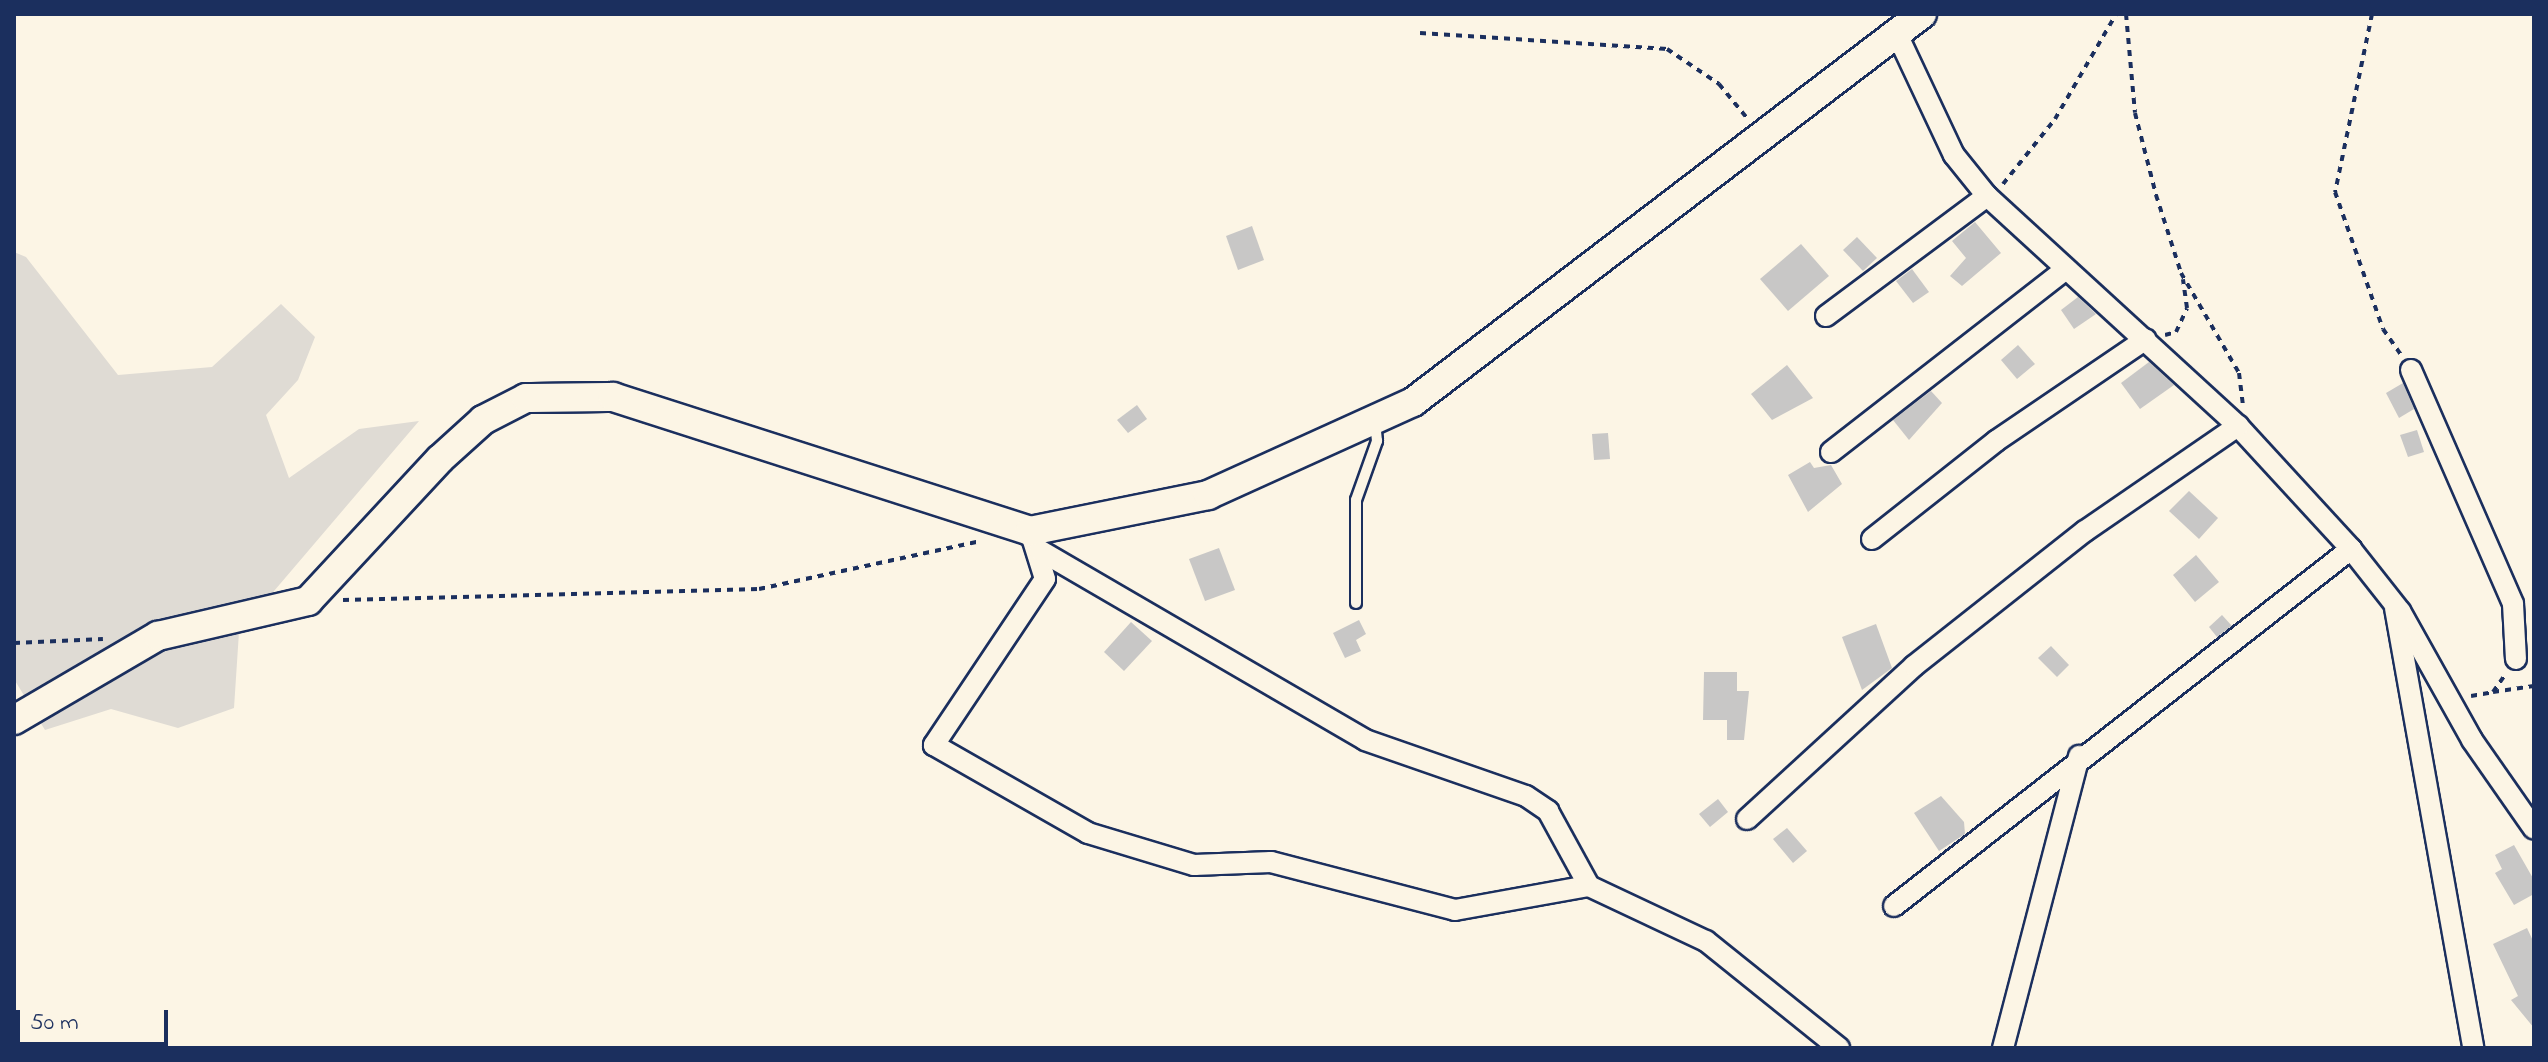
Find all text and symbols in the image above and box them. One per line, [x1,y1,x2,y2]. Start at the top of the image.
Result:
scale bar [20,994,172,1044]
text: 50 m [30,1006,79,1041]

